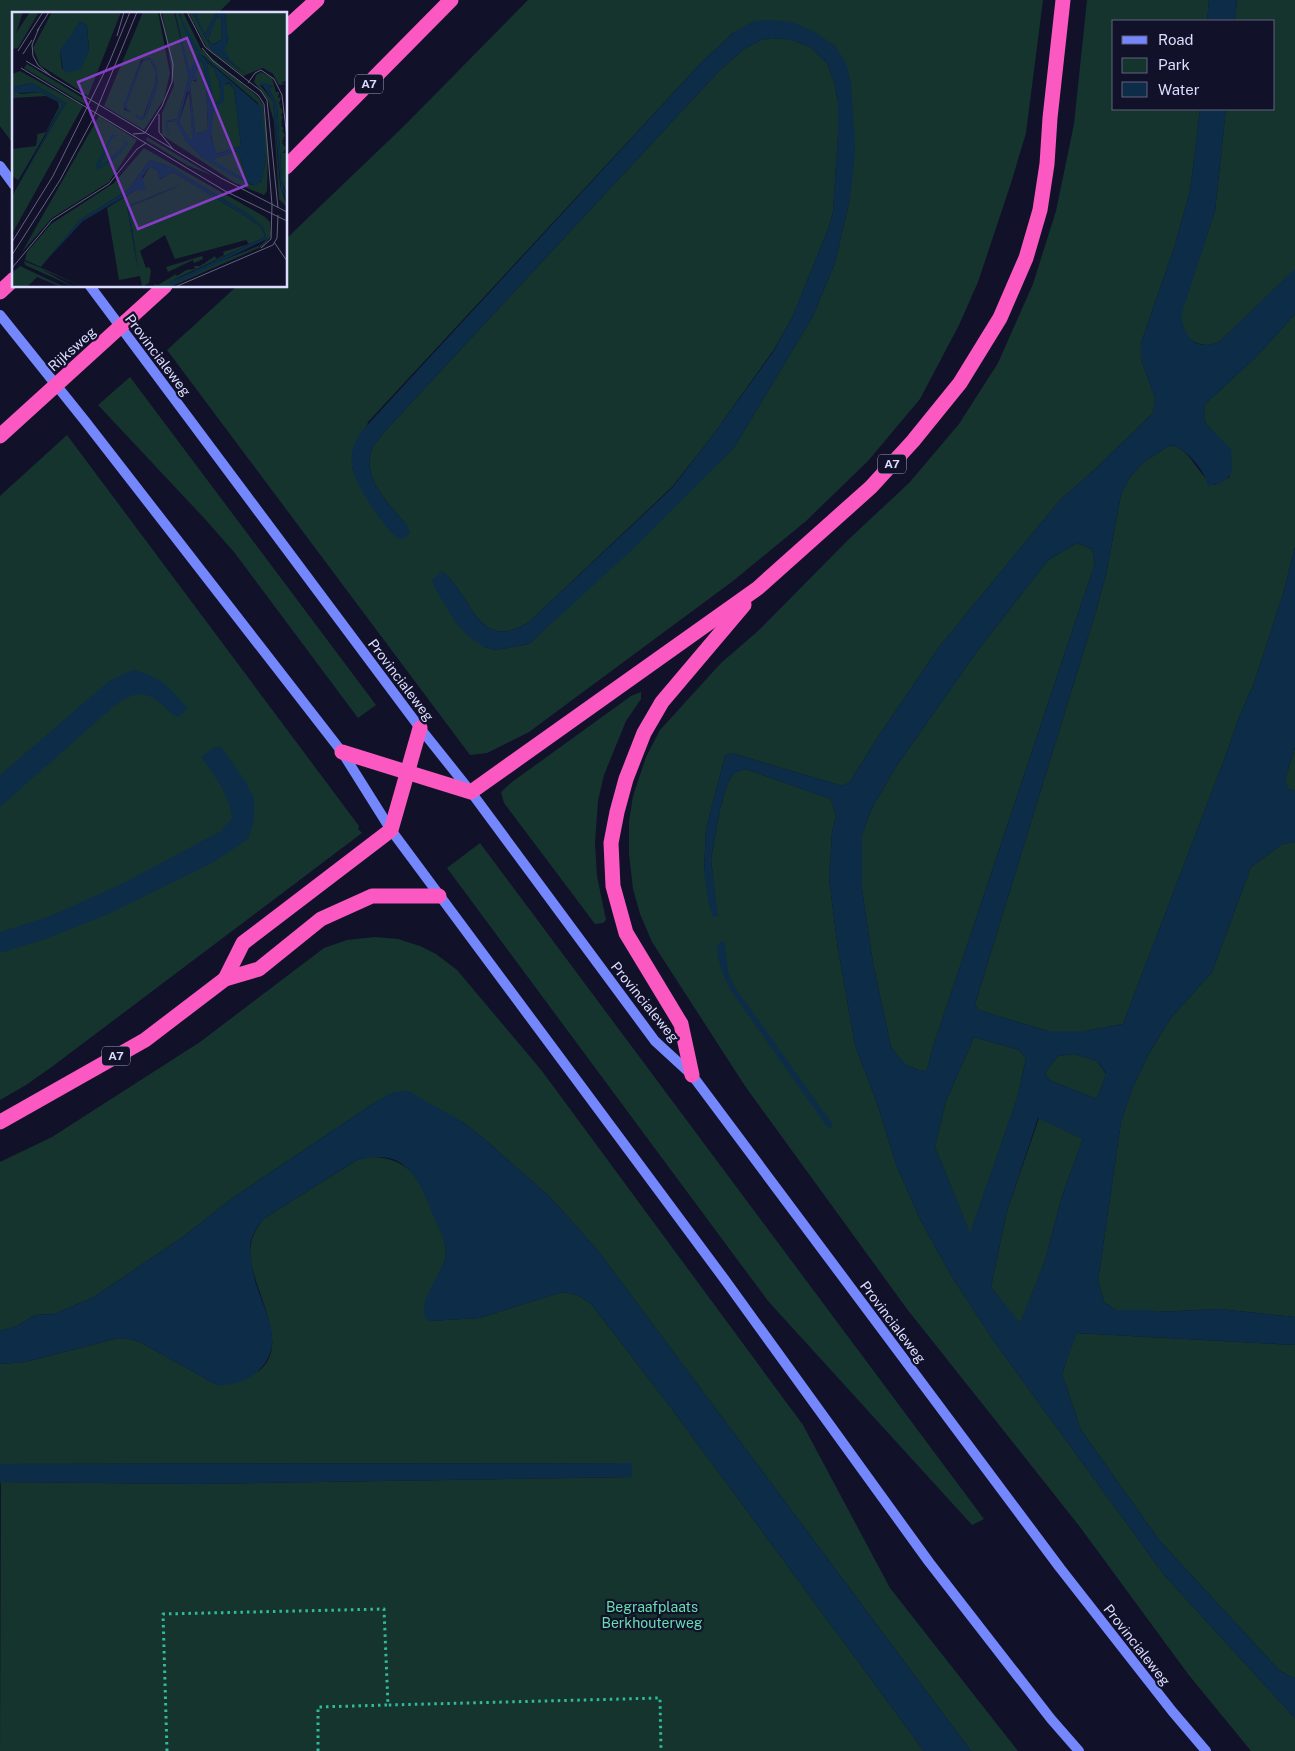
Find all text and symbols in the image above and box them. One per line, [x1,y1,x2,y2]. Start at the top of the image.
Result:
inset map [12,12,288,288]
legend [1112,20,1275,110]
text: Road [1158,31,1194,48]
text: Park [1158,56,1190,73]
road number: A7 [355,74,383,94]
text: Water [1158,81,1200,98]
street label: Provincialeweg [122,311,194,399]
street label: Rijksweg [45,323,99,375]
road number: A7 [878,454,906,474]
street label: Provincialeweg [365,636,437,724]
street label: Provincialeweg [608,959,682,1046]
road number: A7 [102,1046,130,1066]
street label: Provincialeweg [857,1278,929,1366]
park label: Begraafplaats Berkhouterweg [601,1599,703,1631]
street label: Provincialeweg [1100,1601,1174,1689]

